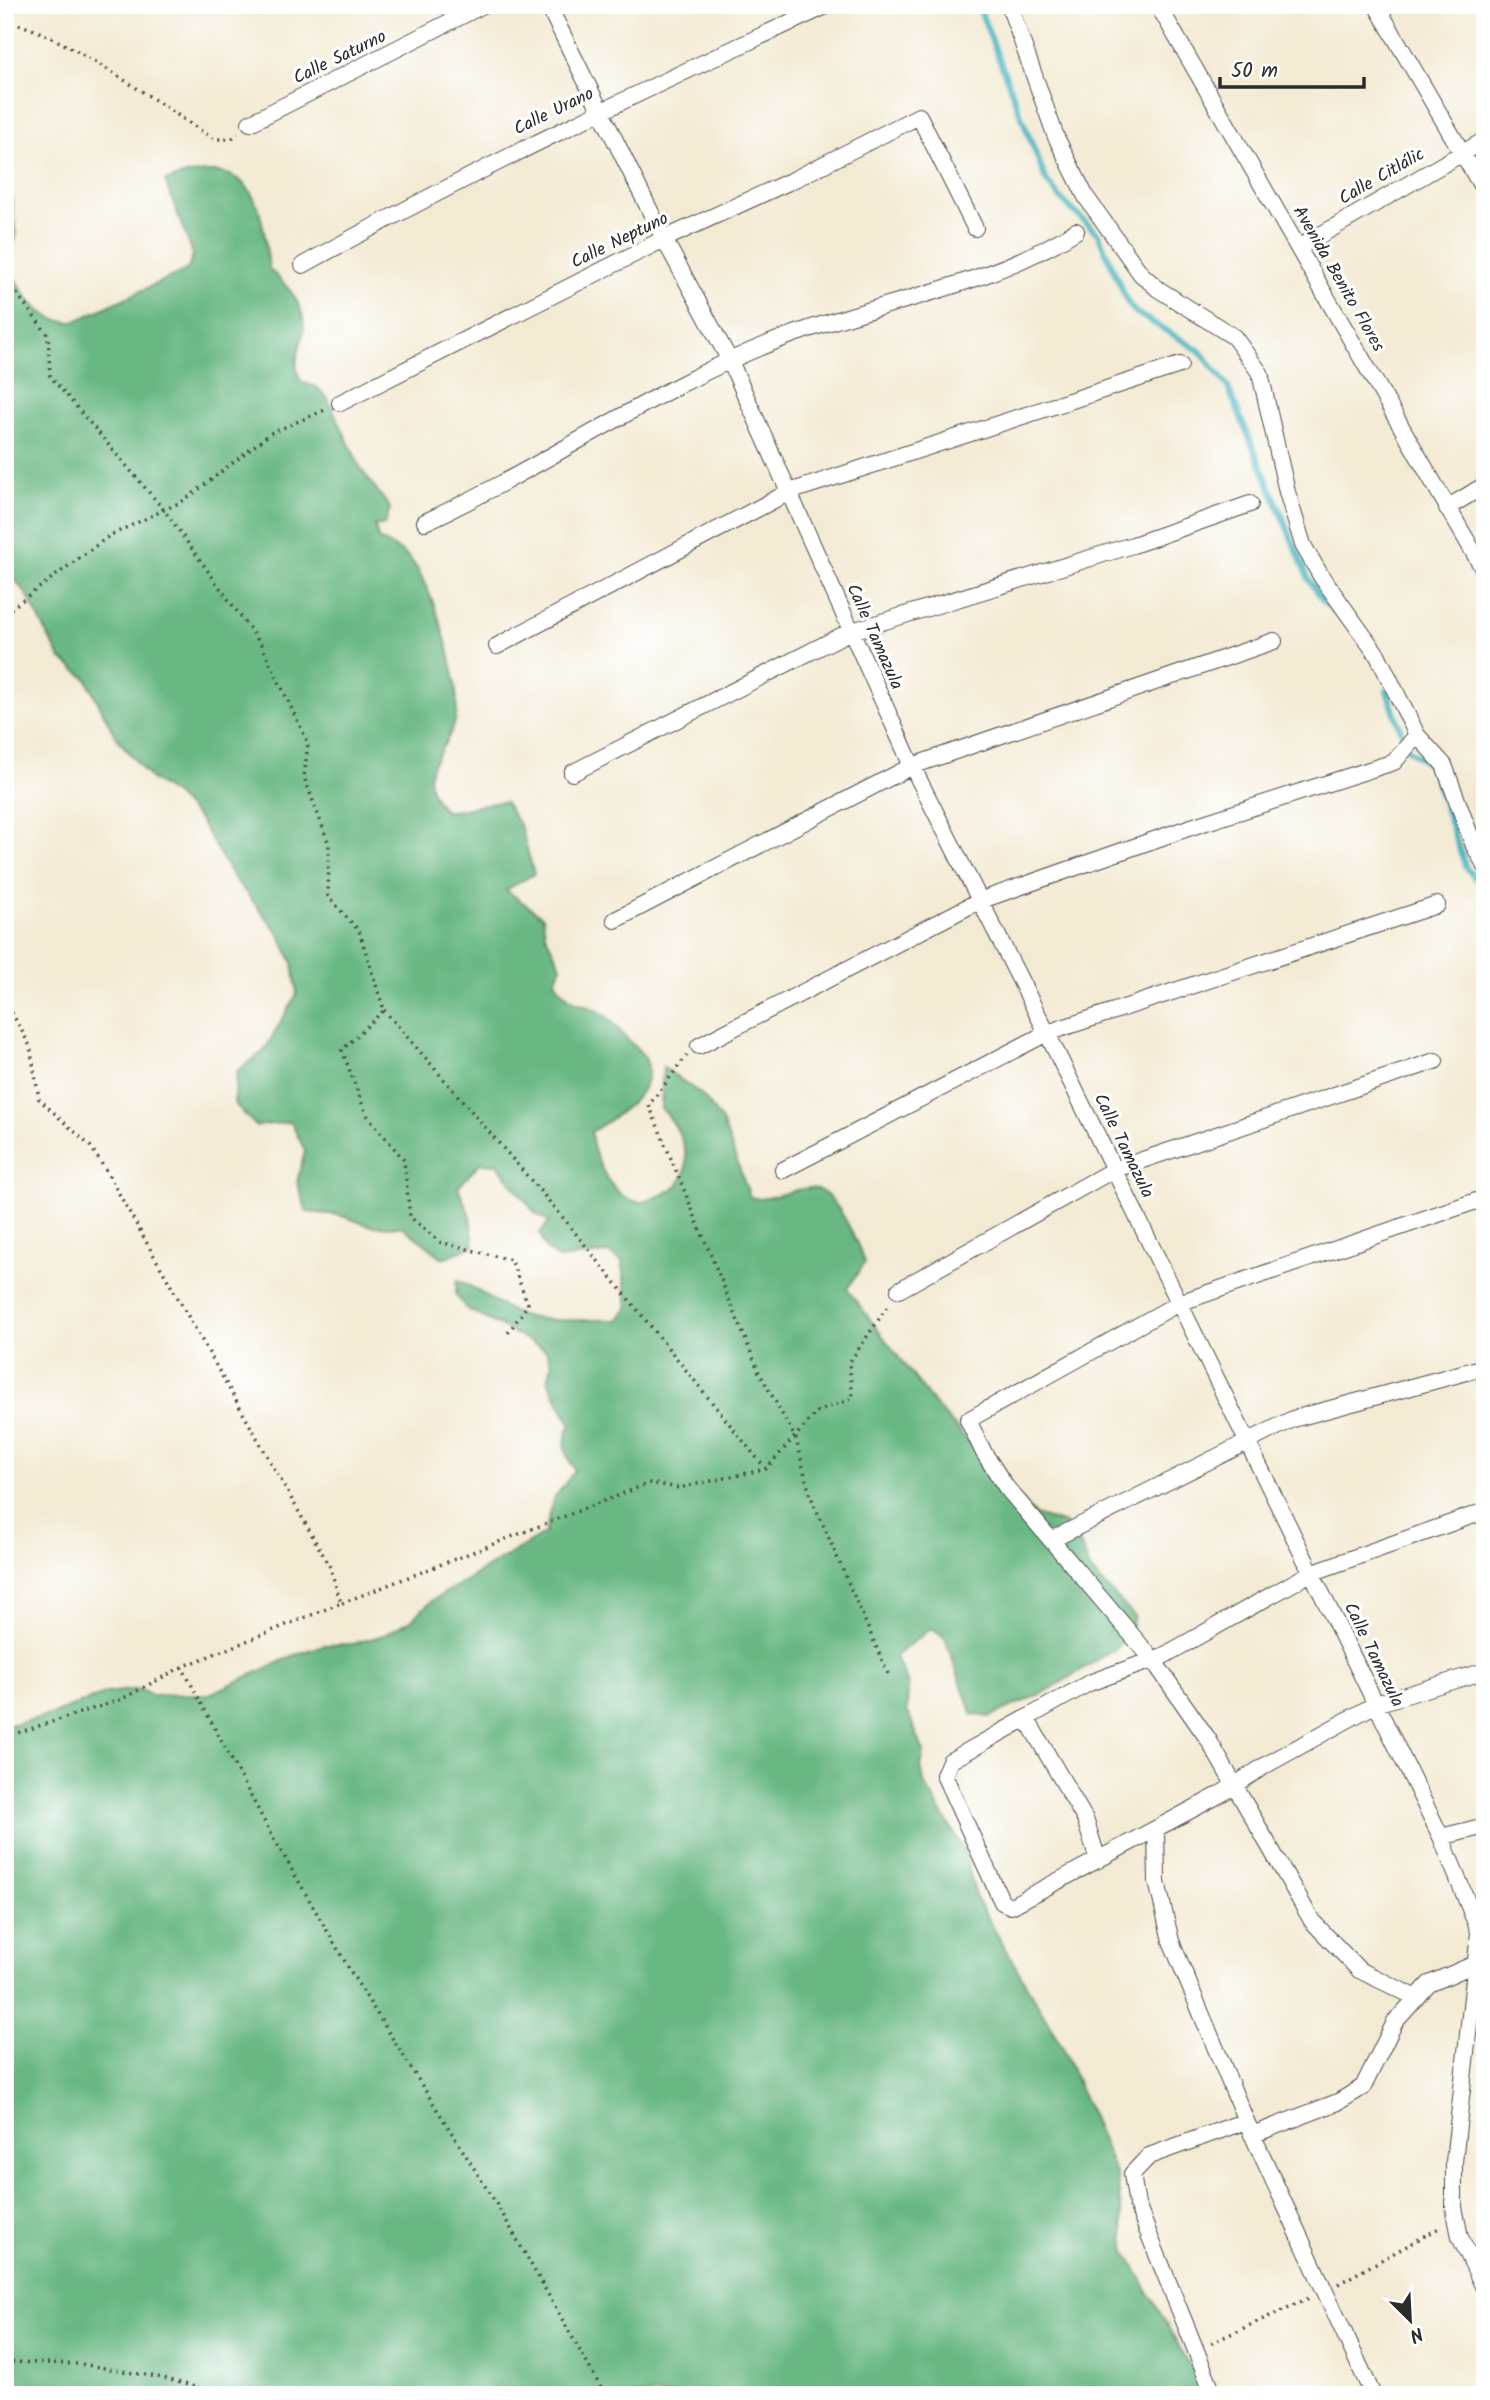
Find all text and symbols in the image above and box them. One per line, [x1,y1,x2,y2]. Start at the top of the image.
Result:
street label: Calle Saturno [288,23,392,93]
scale bar [1220,46,1364,90]
text: 50 m [1231,55,1278,88]
street label: Calle Urano [509,80,599,144]
street label: Calle Citlálic [1334,141,1430,213]
street label: Avenida Benito Flores [1284,200,1392,358]
street label: Calle Neptuno [566,205,674,277]
street label: Calle Tamazula [838,579,910,695]
street label: Calle Tamazula [1085,1089,1161,1203]
street label: Calle Tamazula [1335,1598,1411,1712]
north arrow [1374,2284,1444,2354]
text: N [1405,2318,1428,2350]

